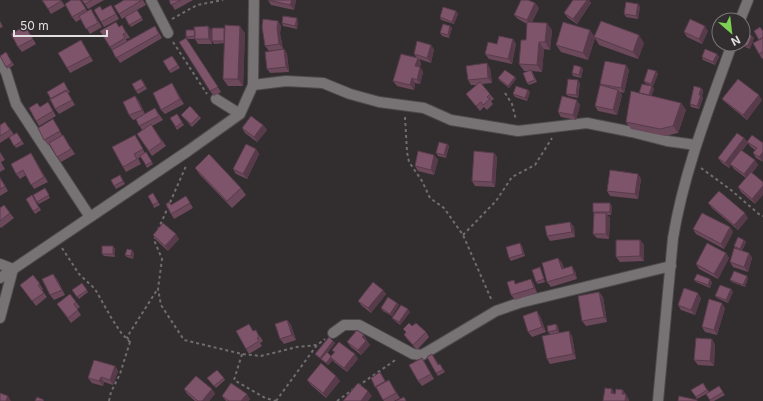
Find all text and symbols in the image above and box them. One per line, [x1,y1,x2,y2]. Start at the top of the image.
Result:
scale bar [14,12,107,38]
north arrow [711,12,751,52]
text: 50 m [20,18,49,33]
text: N [729,33,743,49]

